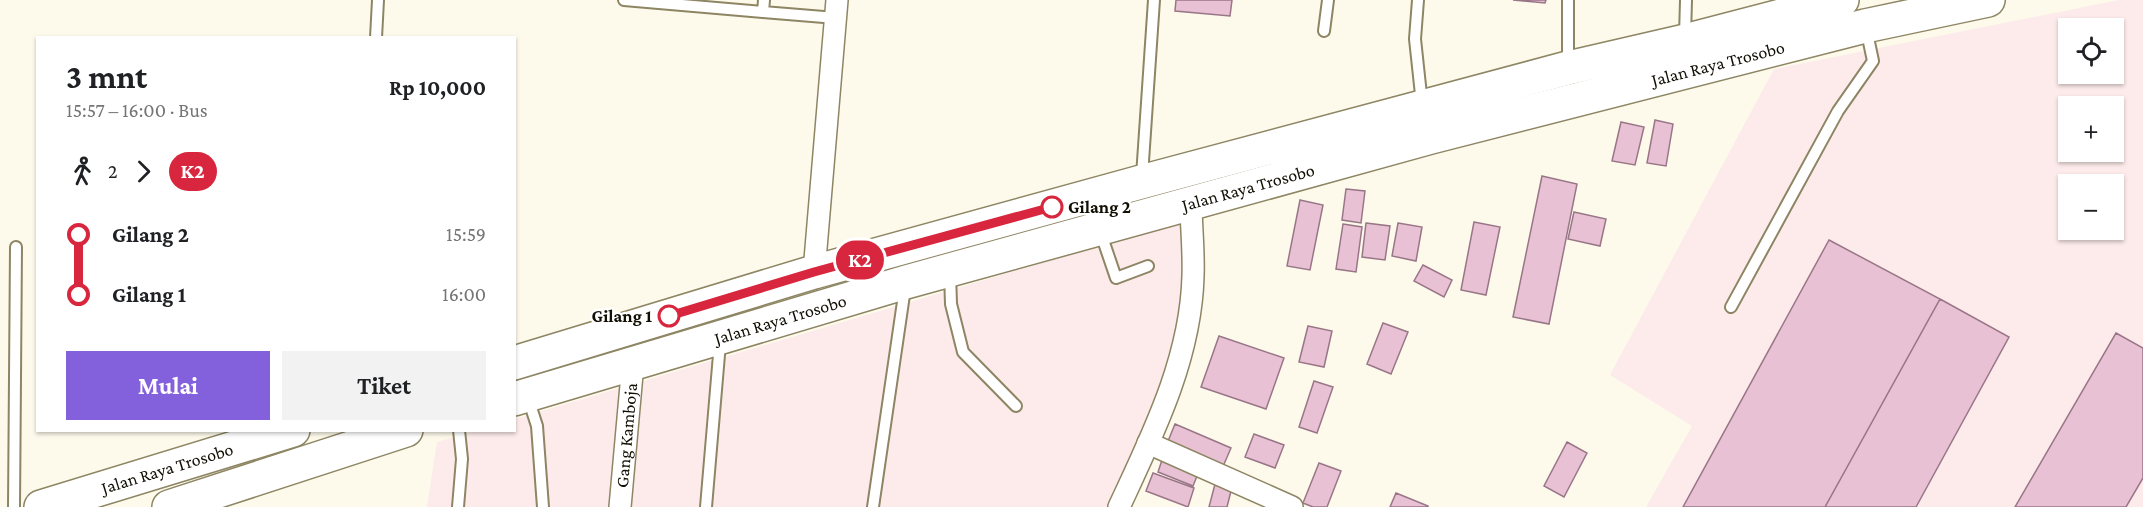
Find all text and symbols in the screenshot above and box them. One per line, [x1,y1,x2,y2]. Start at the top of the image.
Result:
map controls [2058,18,2124,240]
button: locate [2058,18,2124,84]
street label: Jalan Raya Trosobo [1647,37,1787,91]
text: 3 mnt [66,58,147,95]
text: Rp 10,000 [389,75,486,100]
button: + [2058,96,2124,162]
text: 15:57 – 16:00 · Bus [66,99,208,121]
icon: walk [66,155,99,188]
icon: forward [127,155,160,188]
text: K2 [181,159,205,183]
text: 2 [108,160,118,182]
street label: Jalan Raya Trosobo [1178,160,1317,216]
button: − [2058,174,2124,240]
marker: Gilang 2 [1041,196,1063,218]
place label: Gilang 2 [1068,197,1131,217]
text: Gilang 2 [112,222,189,247]
text: 15:59 [446,223,486,245]
line badge: K2 [833,240,887,280]
text: K2 [848,248,872,272]
text: Gilang 1 [112,282,186,307]
text: 16:00 [442,283,486,305]
street label: Jalan Raya Trosobo [710,290,849,349]
marker: Gilang 1 [658,305,680,327]
place label: Gilang 1 [592,306,652,326]
button: Mulai [66,351,270,420]
button: Tiket [282,351,486,420]
street label: Gang Kamboja [612,382,641,489]
street label: Jalan Raya Trosobo [97,439,236,499]

